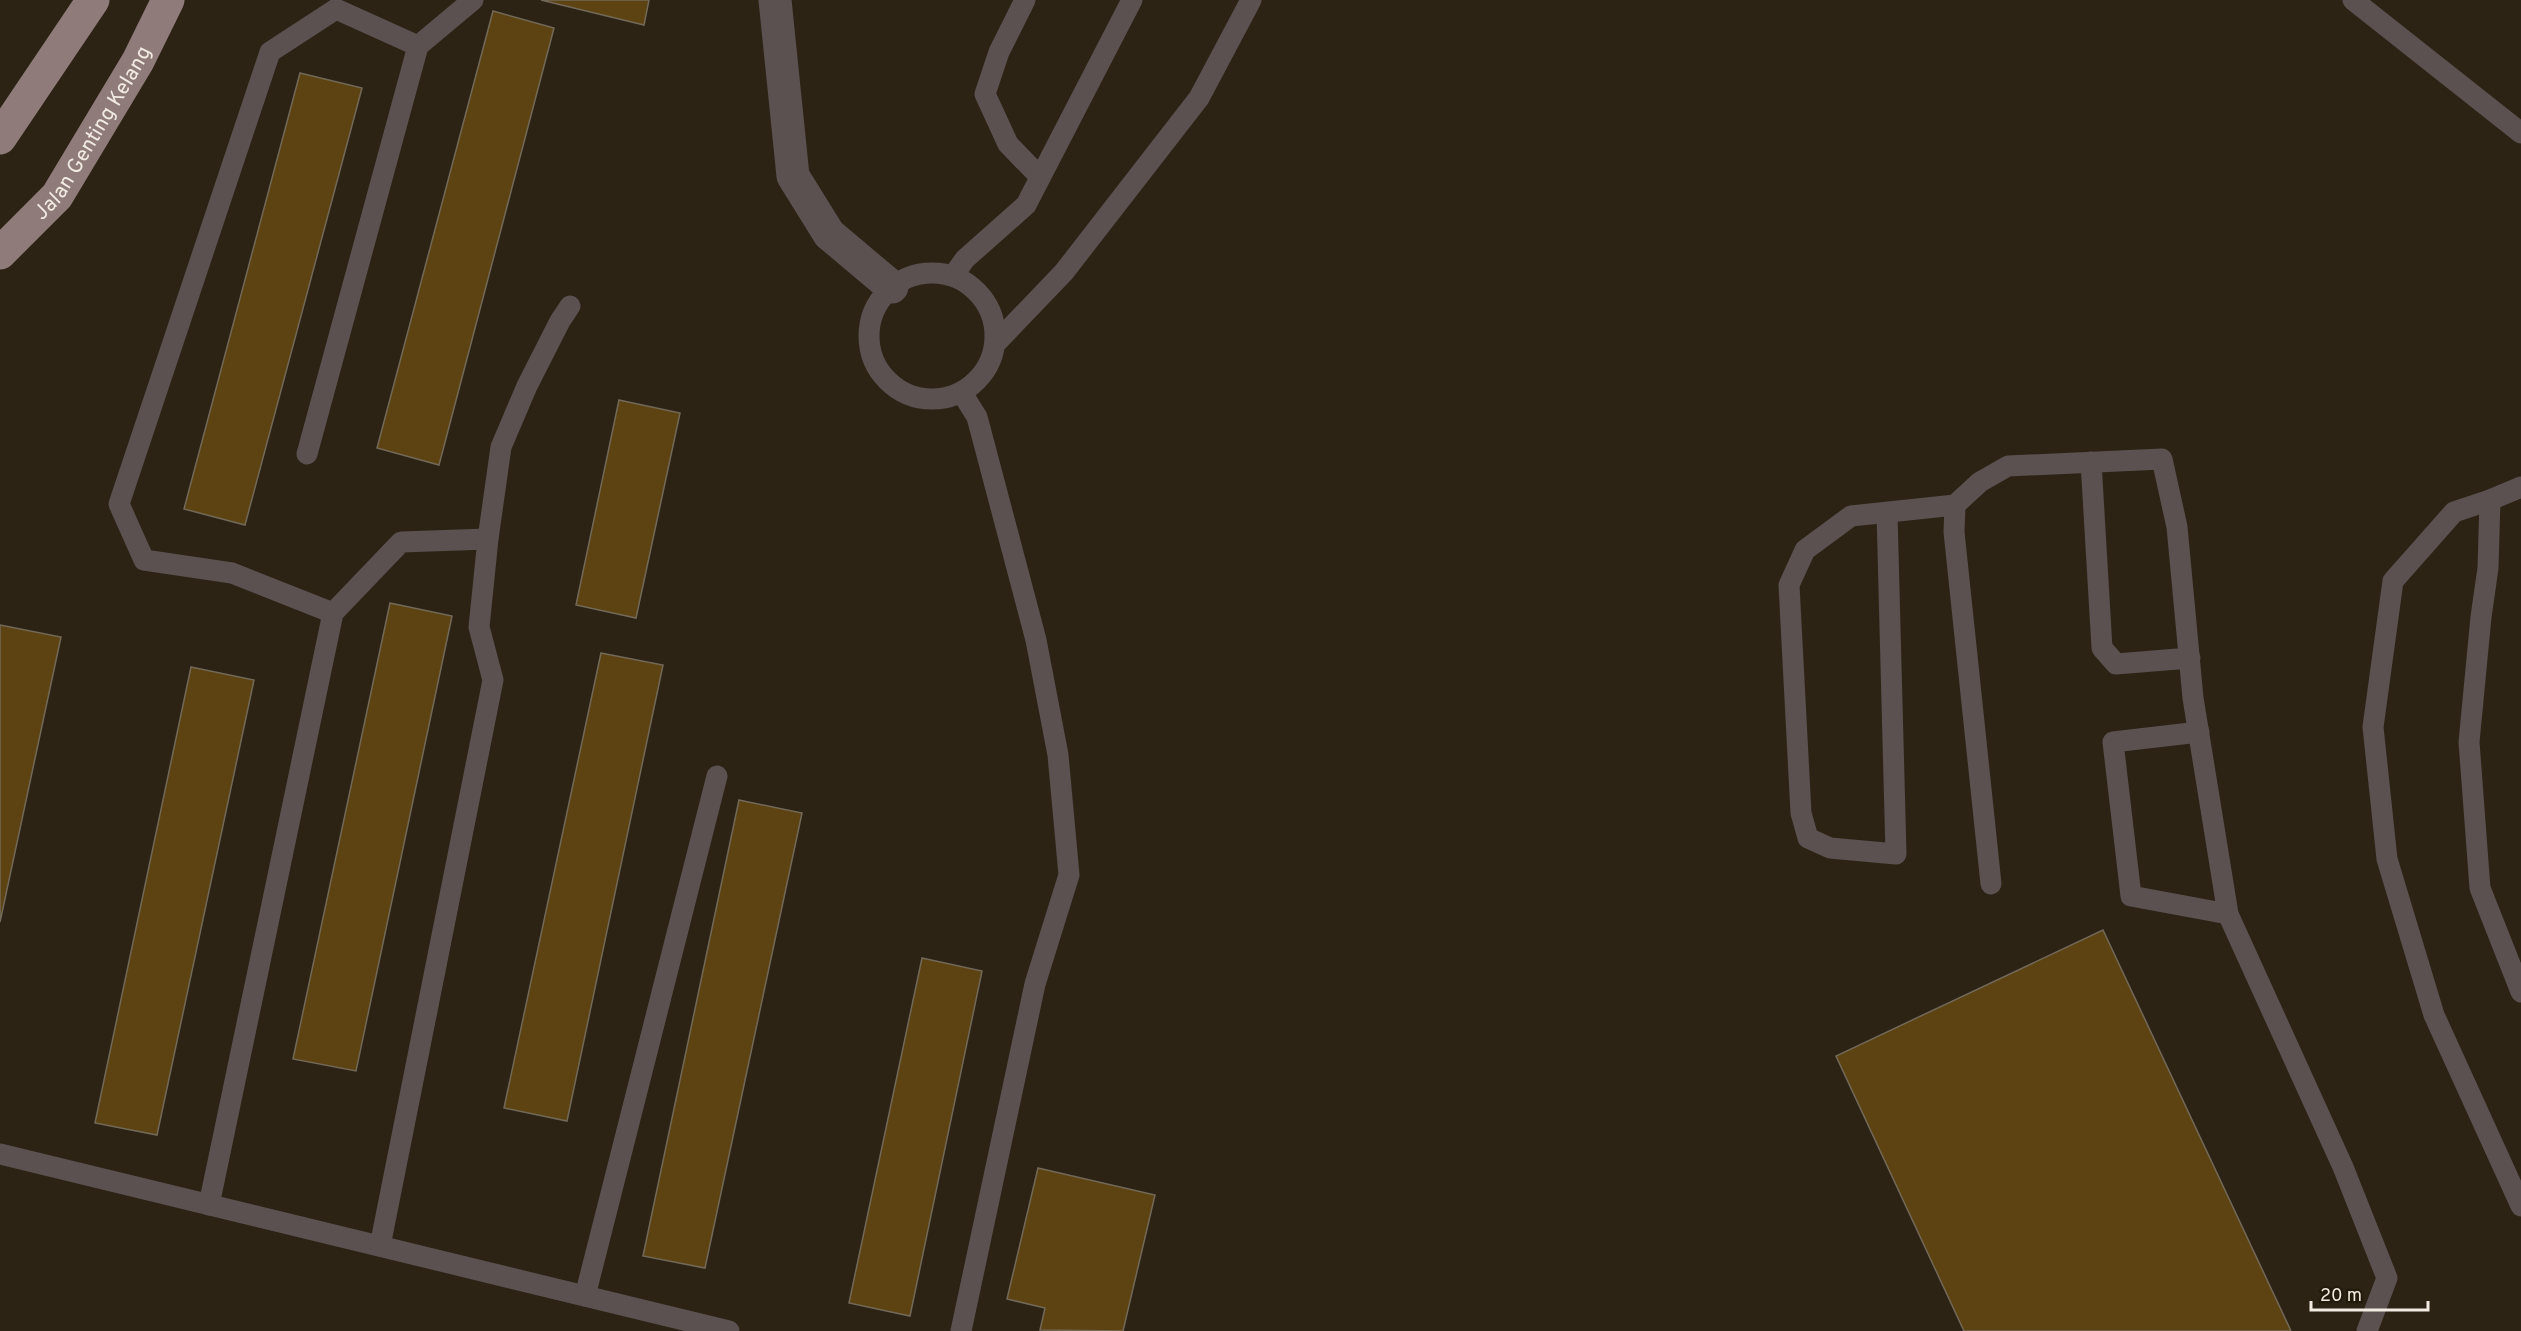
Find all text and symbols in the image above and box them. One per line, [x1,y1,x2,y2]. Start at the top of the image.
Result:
street label: Jalan Genting Kelang [29,42,158,226]
scale bar [2311,1274,2428,1312]
text: 20 m [2320,1285,2362,1308]

